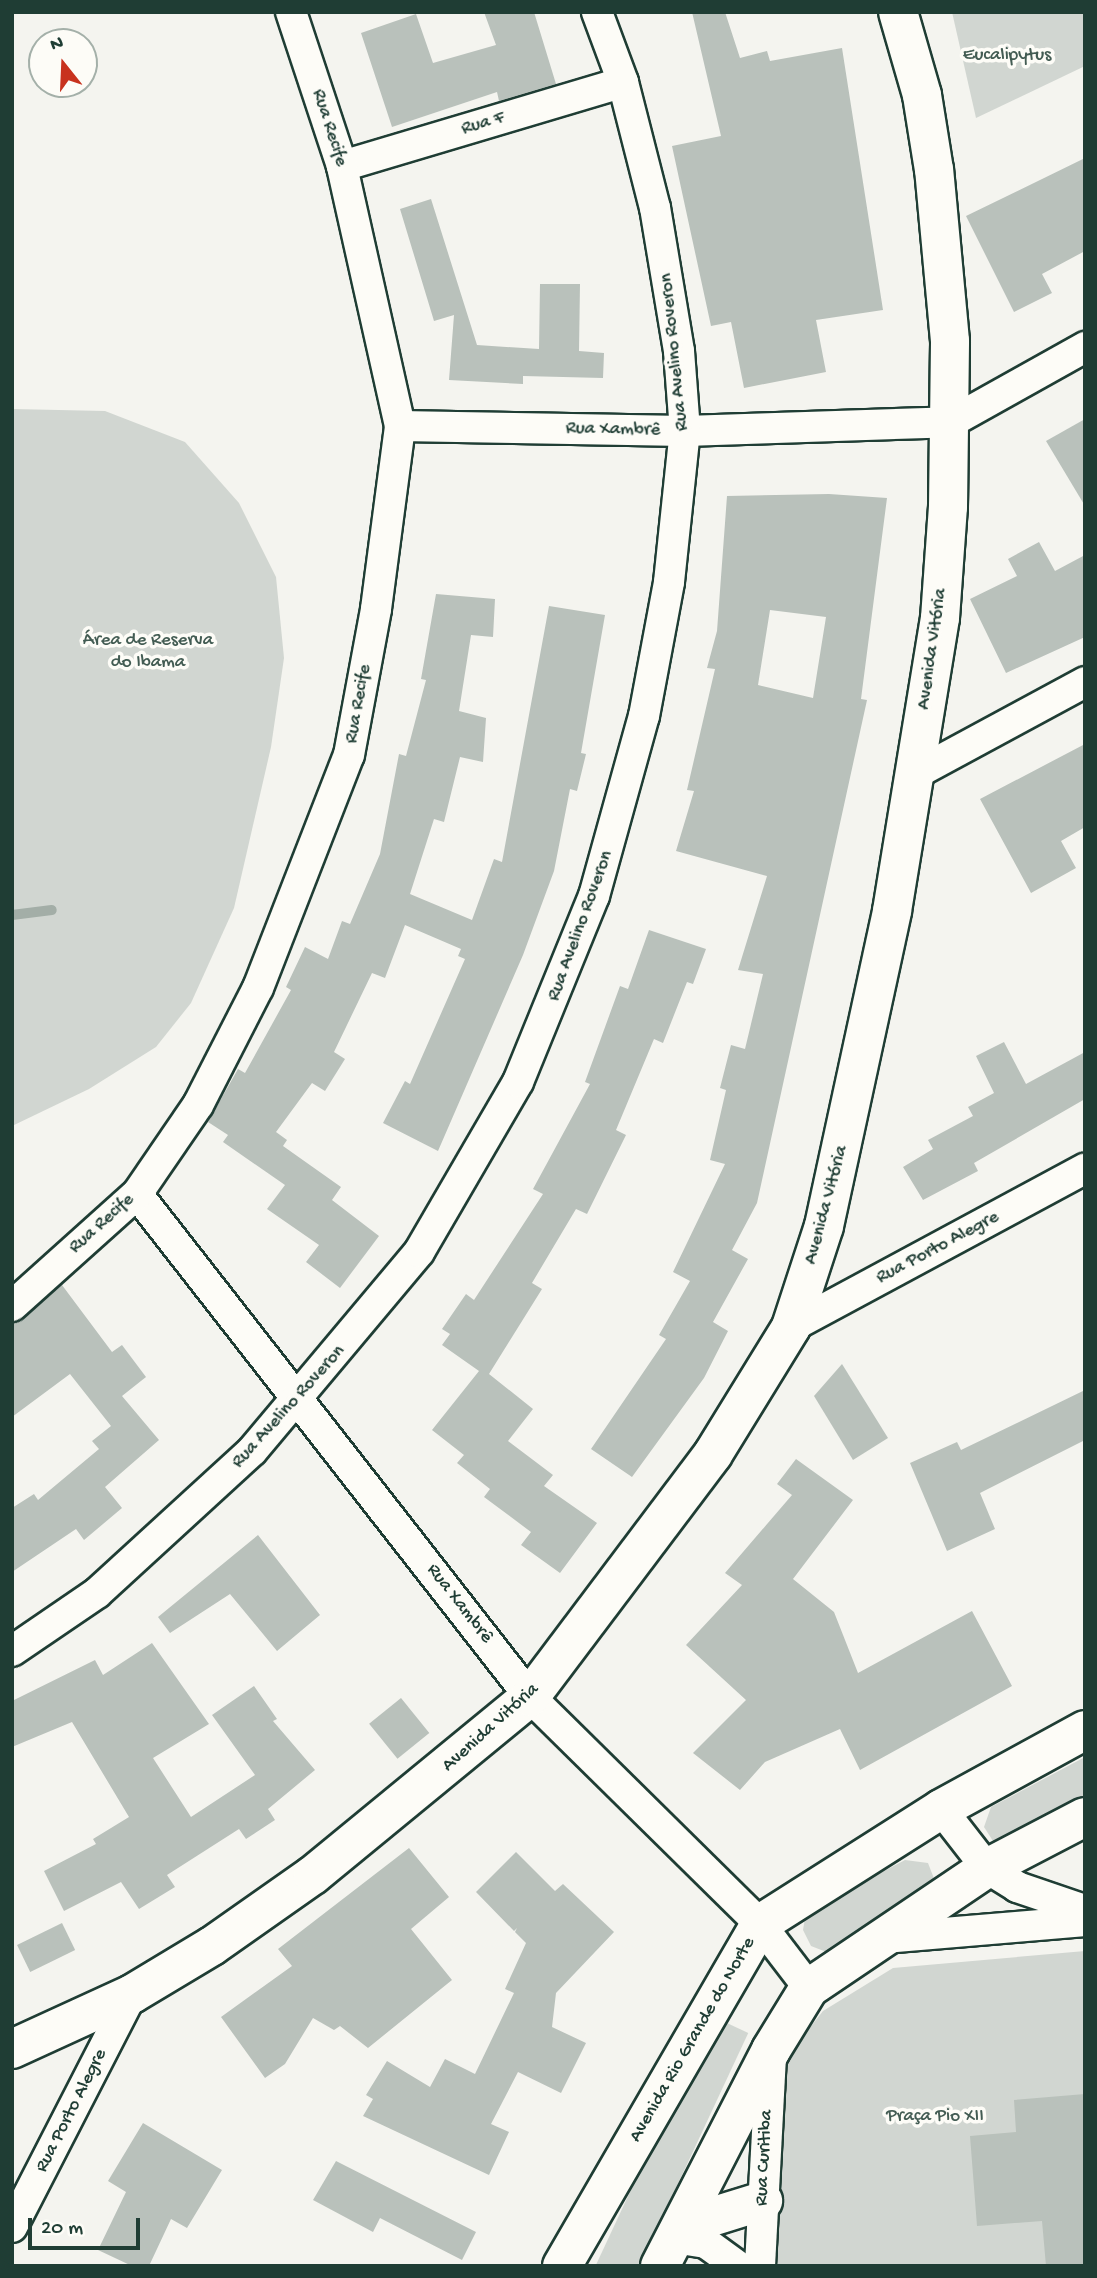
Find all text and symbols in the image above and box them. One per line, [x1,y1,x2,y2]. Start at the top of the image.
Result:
north arrow [28,28,98,98]
text: N [48,32,66,57]
park label: Eucalipytus [963,45,1051,67]
street label: Rua Recife [306,86,352,170]
street label: Rua F [459,107,507,141]
street label: Rua Avelino Roveron [655,272,695,432]
street label: Rua Xambrê [566,418,660,442]
street label: Avenida Vitória [913,587,953,711]
park label: Área de Reserva do Ibama [83,630,213,674]
street label: Rua Recife [341,663,377,745]
street label: Rua Avelino Roveron [543,848,619,1004]
street label: Avenida Vitória [800,1143,854,1267]
street label: Rua Recife [65,1189,139,1259]
street label: Rua Porto Alegre [873,1206,1003,1290]
street label: Rua Avelino Roveron [227,1340,351,1474]
street label: Rua Xambrê [421,1560,497,1648]
street label: Avenida Vitória [438,1679,544,1777]
street label: Avenida Rio Grande do Norte [625,1933,761,2147]
street label: Rua Porto Alegre [31,2045,113,2177]
park label: Praça Pio XII [886,2106,984,2128]
street label: Rua Curitiba [751,2109,779,2207]
scale bar [32,2204,144,2248]
text: 20 m [41,2217,83,2242]

